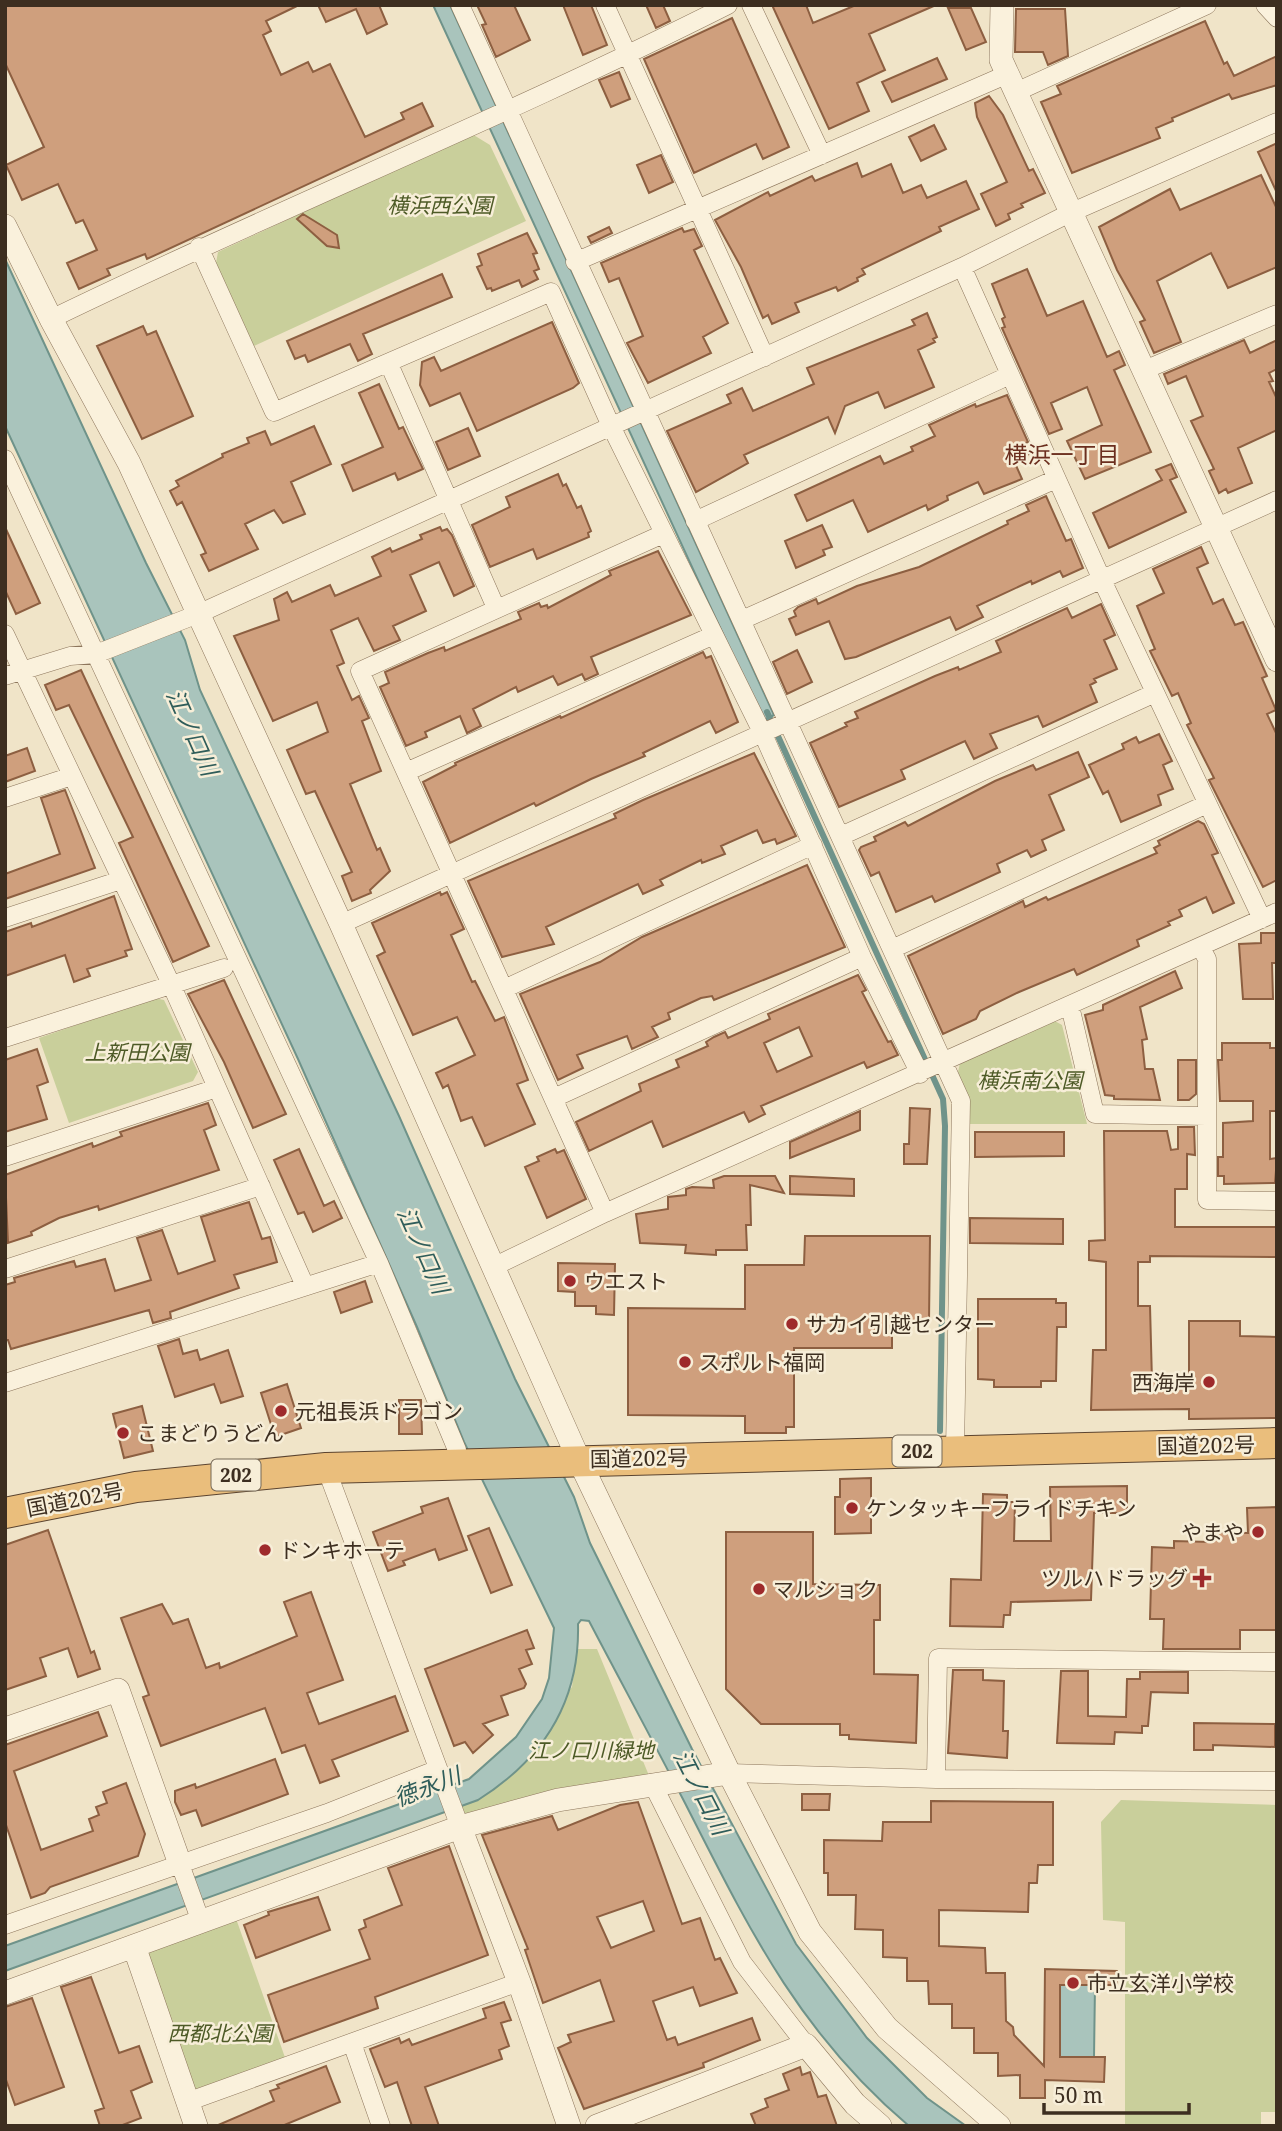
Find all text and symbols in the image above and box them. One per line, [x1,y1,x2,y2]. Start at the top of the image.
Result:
park label: 横浜西公園 [388,191,495,219]
district label: 横浜一丁目 [1005,438,1120,470]
water label: 江ノ口川 [160,683,228,783]
park label: 上新田公園 [85,1038,192,1066]
park label: 横浜南公園 [978,1066,1085,1094]
water label: 江ノ口川 [391,1201,459,1301]
place label: ウエスト [584,1267,668,1295]
marker: ウエスト [562,1273,578,1289]
place label: サカイ引越センター [806,1310,995,1338]
marker: サカイ引越センター [784,1316,800,1332]
place label: スポルト福岡 [699,1348,825,1376]
marker: スポルト福岡 [677,1354,693,1370]
place label: 西海岸 [1132,1368,1195,1396]
marker: 西海岸 [1201,1374,1217,1390]
place label: 元祖長浜ドラゴン [295,1397,463,1425]
marker: 元祖長浜ドラゴン [273,1403,289,1419]
place label: こまどりうどん [137,1419,284,1447]
marker: こまどりうどん [115,1425,131,1441]
street label: 国道202号 [1157,1430,1255,1460]
road number: 202 [892,1436,942,1466]
street label: 国道202号 [590,1443,688,1473]
road number: 202 [212,1460,260,1490]
street label: 国道202号 [24,1476,126,1522]
place label: ケンタッキーフライドチキン [866,1494,1136,1522]
marker: ケンタッキーフライドチキン [844,1500,860,1516]
place label: やまや [1181,1518,1244,1546]
marker: やまや [1250,1524,1266,1540]
place label: ドンキホーテ [279,1536,405,1564]
marker: ドンキホーテ [257,1542,273,1558]
place label: ツルハドラッグ [1041,1564,1188,1592]
marker: ツルハドラッグ [1194,1570,1210,1586]
place label: マルショク [773,1575,878,1603]
marker: マルショク [751,1581,767,1597]
park label: 江ノ口川緑地 [528,1736,656,1764]
water label: 江ノ口川 [667,1744,739,1843]
water label: 徳永川 [389,1758,468,1813]
place label: 市立玄洋小学校 [1087,1969,1234,1997]
marker: 市立玄洋小学校 [1065,1975,1081,1991]
park label: 西都北公園 [168,2019,275,2047]
scale bar [1044,2072,1189,2116]
text: 50 m [1054,2081,1103,2109]

